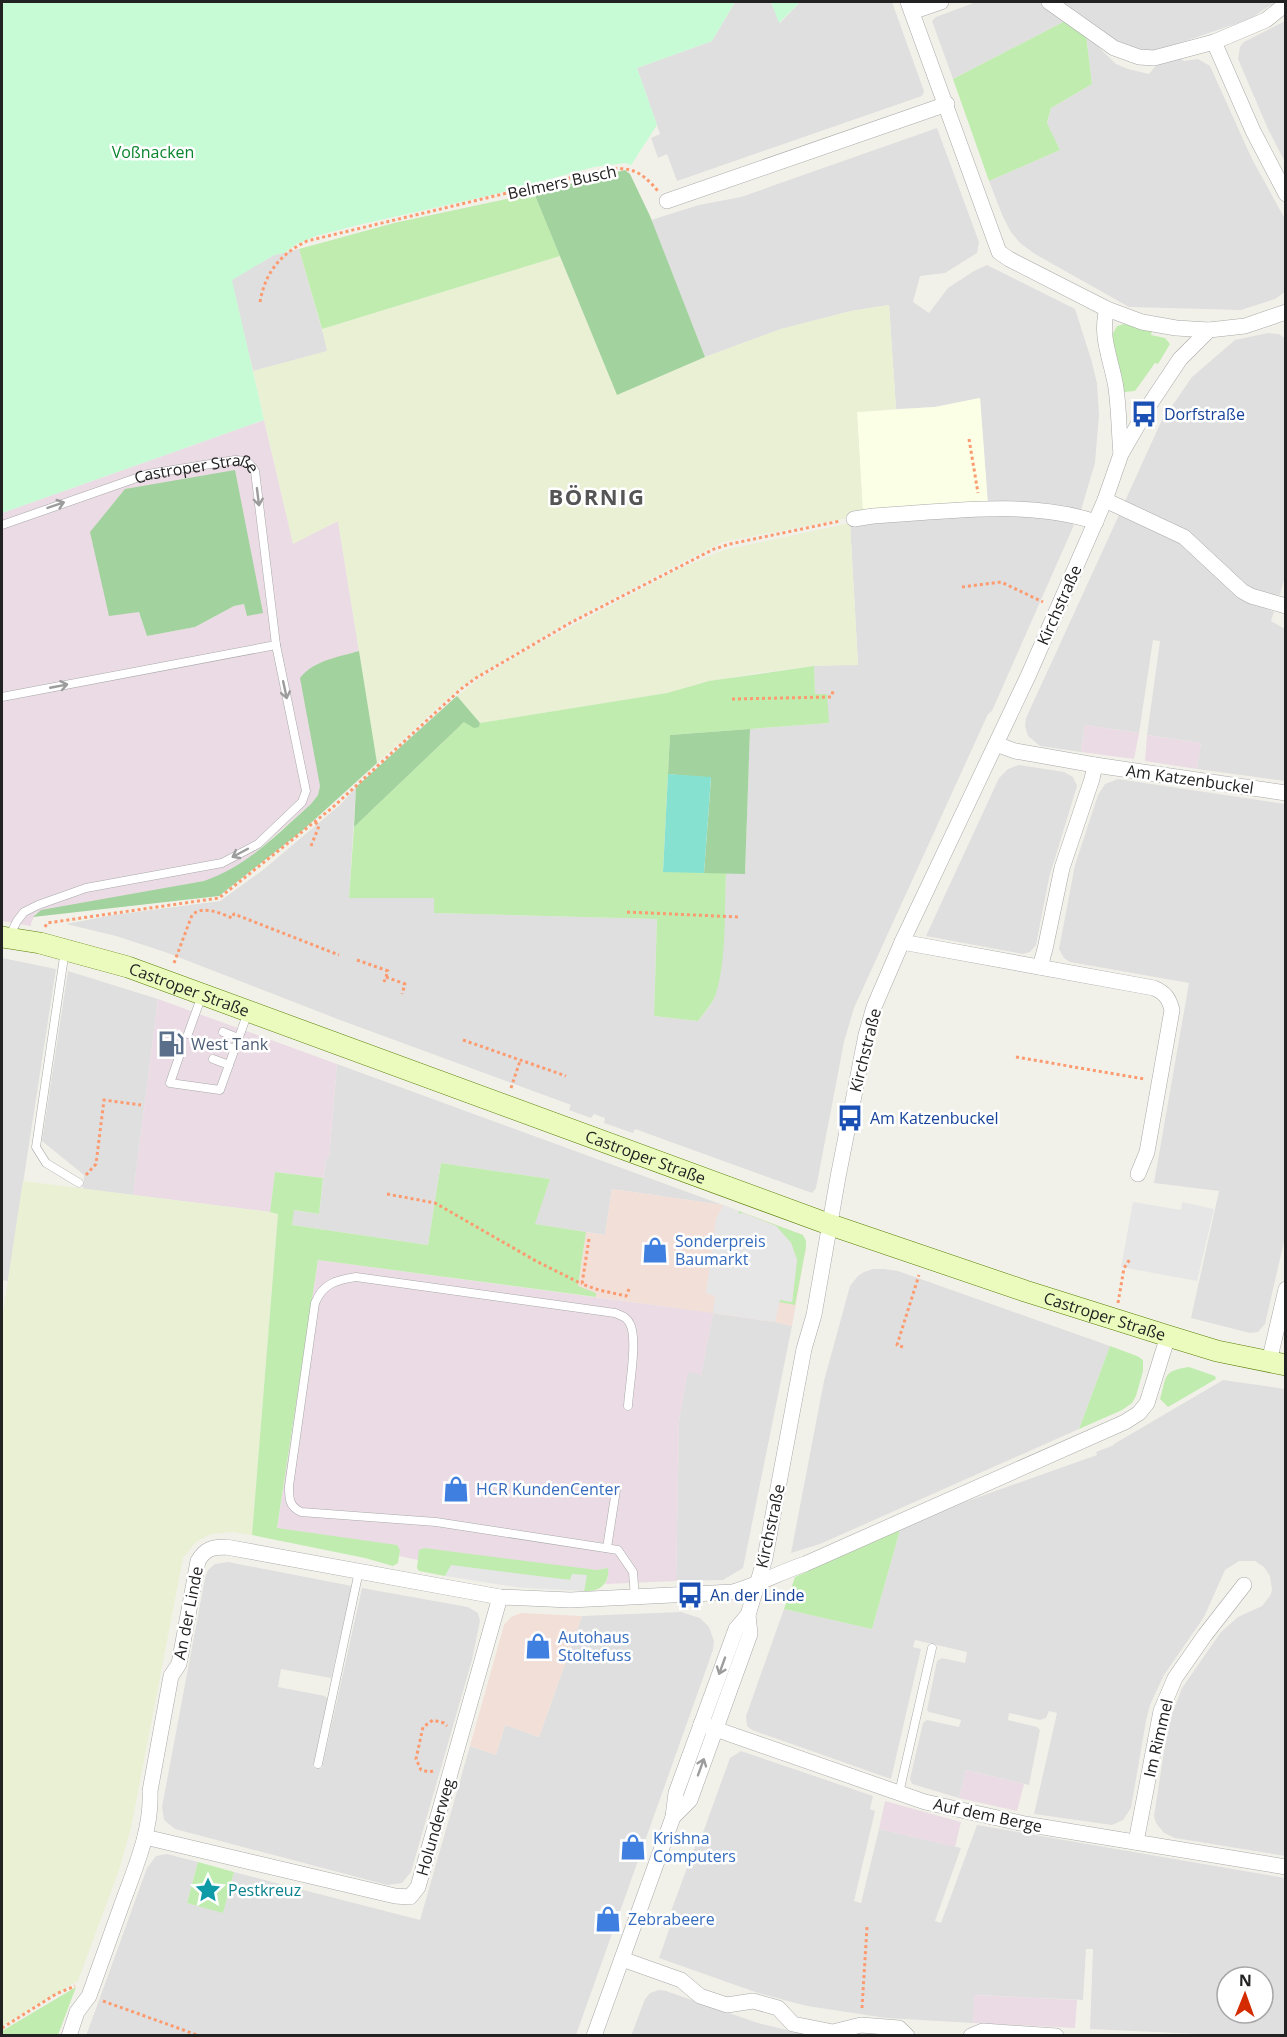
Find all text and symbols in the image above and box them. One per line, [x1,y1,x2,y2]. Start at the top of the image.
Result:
park label: Voßnacken [112,141,194,163]
street label: Belmers Busch [506,160,618,204]
bus stop icon: Dorfstraße [1129,399,1159,429]
place label: Dorfstraße [1164,403,1245,425]
street label: Castroper Straße [131,449,264,489]
district label: BÖRNIG [549,481,645,511]
one-way arrow [253,487,264,507]
one-way arrow [47,499,66,510]
street label: Kirchstraße [1032,561,1086,649]
one-way arrow [49,680,68,691]
one-way arrow [280,681,292,700]
street label: Am Katzenbuckel [1125,759,1255,799]
one-way arrow [232,847,249,859]
street label: Castroper Straße [126,957,253,1022]
street label: Kirchstraße [844,1006,886,1094]
fuel station icon: West Tank [156,1029,186,1059]
place label: West Tank [191,1033,269,1055]
bus stop icon: Am Katzenbuckel [835,1103,865,1133]
place label: Am Katzenbuckel [870,1107,998,1129]
street label: Castroper Straße [582,1125,709,1189]
place label: Sonderpreis Baumarkt [675,1230,766,1270]
shop icon: Sonderpreis Baumarkt [640,1235,670,1265]
street label: Castroper Straße [1041,1287,1169,1346]
shop icon: HCR KundenCenter [441,1474,471,1504]
place label: HCR KundenCenter [476,1478,620,1500]
street label: Kirchstraße [750,1482,790,1570]
street label: An der Linde [168,1564,208,1661]
bus stop icon: An der Linde [675,1580,705,1610]
place label: An der Linde [710,1584,805,1606]
place label: Autohaus Stoltefuss [558,1626,631,1666]
shop icon: Autohaus Stoltefuss [523,1631,553,1661]
one-way arrow [716,1656,727,1675]
street label: Im Rimmel [1138,1697,1178,1779]
one-way arrow [697,1758,708,1777]
street label: Holunderweg [411,1775,460,1878]
street label: Auf dem Berge [932,1793,1044,1837]
place label: Krishna Computers [653,1827,736,1867]
shop icon: Krishna Computers [618,1832,648,1862]
place icon: Pestkreuz [193,1875,223,1905]
place label: Pestkreuz [228,1879,301,1901]
shop icon: Zebrabeere [593,1904,623,1934]
place label: Zebrabeere [628,1908,715,1930]
north arrow [1215,1965,1275,2025]
text: N [1239,1969,1252,1991]

